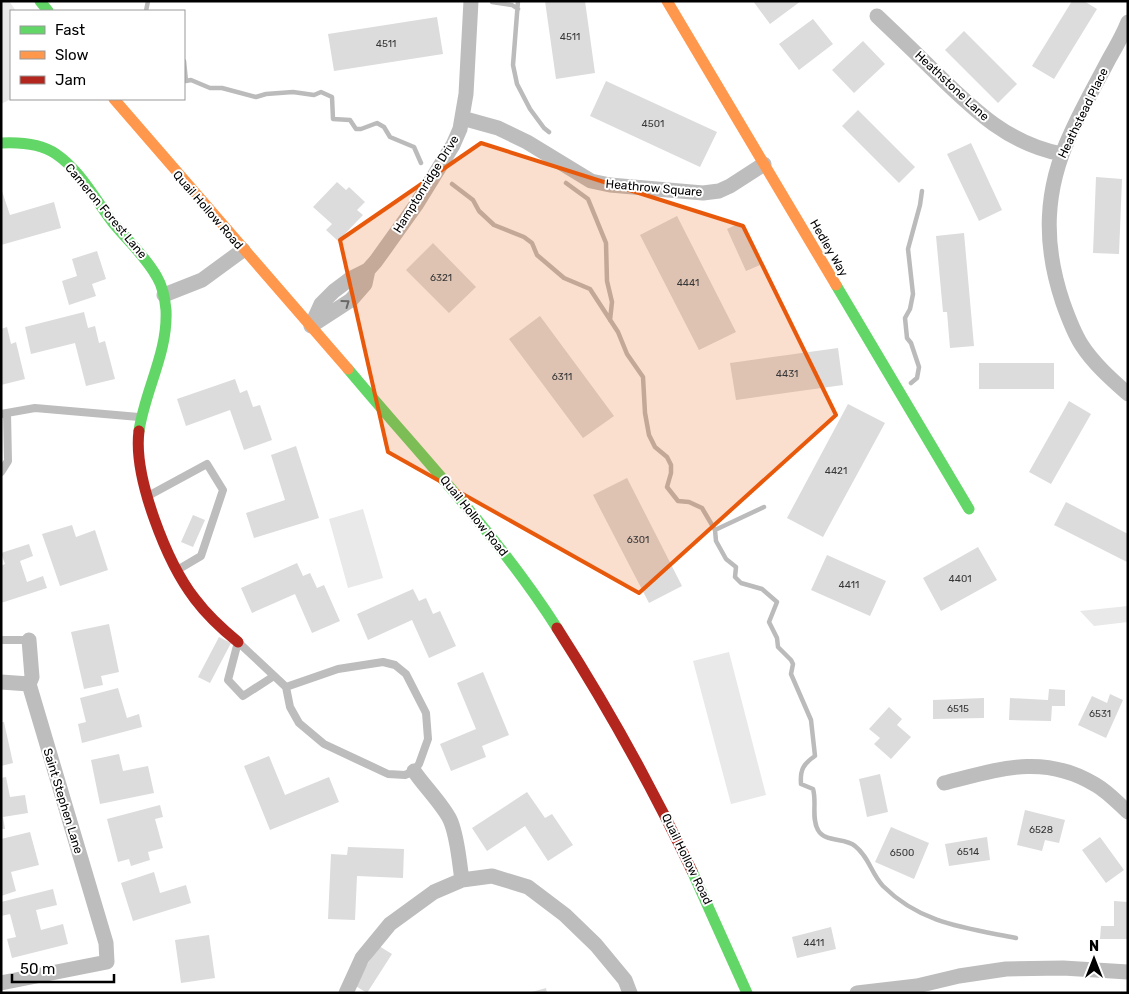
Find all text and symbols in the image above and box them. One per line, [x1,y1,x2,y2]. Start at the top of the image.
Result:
legend [10,10,185,100]
text: Fast [55,21,85,39]
house number: 4511 [560,31,580,43]
house number: 4511 [376,38,396,50]
text: Slow [55,46,88,64]
street label: Heathstone Lane [912,48,992,124]
street label: Heathstead Place [1055,65,1111,160]
text: Jam [55,71,86,89]
house number: 4501 [642,118,664,130]
street label: Hamptonridge Drive [390,133,462,235]
street label: Cameron Forest Lane [62,161,150,262]
street label: Quail Hollow Road [170,168,246,252]
street label: Heathrow Square [605,177,703,199]
street label: Hedley Way [807,217,851,279]
house number: 6321 [430,272,452,284]
house number: 4441 [677,277,699,289]
one-way arrow [340,300,350,309]
house number: 4431 [776,368,798,380]
house number: 6311 [552,371,572,383]
house number: 4421 [825,465,847,477]
street label: Quail Hollow Road [437,473,511,559]
house number: 6301 [627,534,649,546]
house number: 4401 [948,573,972,585]
house number: 4411 [839,579,859,591]
house number: 6515 [947,703,969,715]
house number: 6531 [1089,708,1111,720]
street label: Saint Stephen Lane [40,747,86,856]
street label: Quail Hollow Road [659,811,715,907]
house number: 6528 [1029,824,1053,836]
house number: 6514 [957,846,979,858]
house number: 6500 [890,847,914,859]
north arrow [1069,934,1119,984]
house number: 4411 [804,937,824,949]
text: N [1089,938,1099,955]
scale bar [12,952,115,984]
text: 50 m [20,960,55,978]

